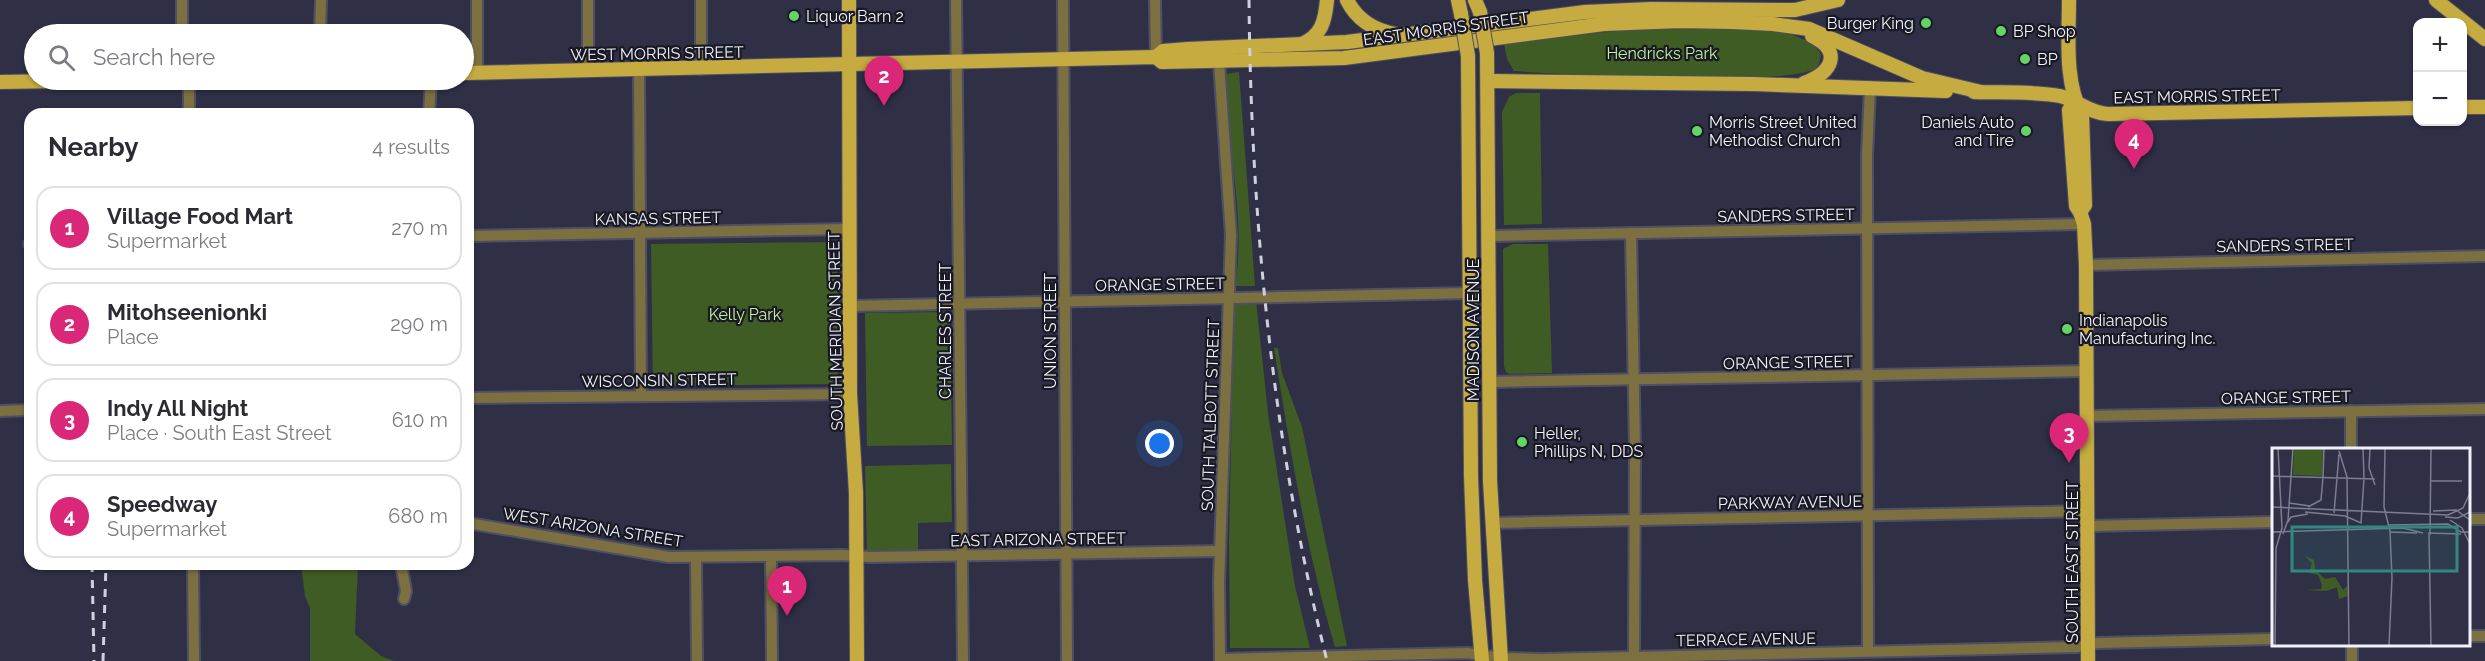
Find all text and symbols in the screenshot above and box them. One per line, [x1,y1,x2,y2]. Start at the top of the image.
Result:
place label: Liquor Barn 2 [806,7,904,26]
street label: EAST MORRIS STREET [1362,7,1530,50]
marker: Liquor Barn 2 [787,9,801,23]
place label: Burger King [1827,14,1914,33]
marker: Burger King [1919,16,1933,30]
map controls [2413,18,2467,126]
button: + [2413,18,2467,72]
place label: BP Shop [2013,22,2076,41]
search box [24,24,474,90]
marker: BP Shop [1994,24,2008,38]
icon: search [45,41,78,74]
street label: WEST MORRIS STREET [570,42,744,65]
text: Search here [93,44,215,70]
park label: Hendricks Park [1606,44,1718,63]
place label: BP [2037,50,2058,69]
marker: BP [2018,52,2032,66]
pin: 2 [864,57,904,106]
button: − [2413,72,2467,126]
street label: EAST MORRIS STREET [2113,86,2281,107]
place label: Morris Street United Methodist Church [1709,113,1857,150]
place label: Daniels Auto and Tire [1921,113,2014,150]
pin: 4 [2114,120,2154,169]
marker: Morris Street United Methodist Church [1690,124,1704,138]
marker: Daniels Auto and Tire [2019,124,2033,138]
text: Nearby [48,132,138,162]
text: 4 results [372,135,450,159]
text: Village Food Mart [107,203,293,229]
street label: SANDERS STREET [1717,205,1855,226]
street label: KANSAS STREET [595,208,722,229]
text: 1 [65,216,74,240]
text: 270 m [391,216,448,240]
text: Supermarket [107,229,227,253]
street label: SOUTH MERIDIAN STREET [824,231,847,431]
street label: SANDERS STREET [2216,235,2354,256]
street label: MADISON AVENUE [1464,258,1483,401]
street label: CHARLES STREET [936,263,955,399]
street label: UNION STREET [1041,273,1060,389]
street label: ORANGE STREET [1095,274,1225,295]
text: Mitohseenionki [107,299,267,325]
park label: Kelly Park [709,305,782,324]
place label: Indianapolis Manufacturing Inc. [2079,311,2216,348]
text: 2 [64,312,75,336]
text: 290 m [390,312,448,336]
street label: SOUTH TALBOTT STREET [1198,318,1223,511]
marker: Indianapolis Manufacturing Inc. [2060,322,2074,336]
text: Place [107,325,158,349]
street label: ORANGE STREET [1723,352,1853,373]
street label: WISCONSIN STREET [581,370,737,391]
street label: ORANGE STREET [2221,387,2351,408]
text: Indy All Night [107,395,248,421]
text: 3 [64,408,75,432]
text: 610 m [392,408,448,432]
pin: 3 [2050,414,2088,463]
text: Place · South East Street [107,421,332,445]
place label: Heller, Phillips N, DDS [1534,424,1644,461]
your location [1145,429,1174,458]
marker: Heller, Phillips N, DDS [1515,435,1529,449]
inset map [2272,448,2470,646]
street label: SOUTH EAST STREET [2063,481,2082,643]
text: Speedway [107,491,217,517]
street label: PARKWAY AVENUE [1718,492,1862,513]
text: 4 [64,504,75,528]
text: 680 m [388,504,448,528]
street label: WEST ARIZONA STREET [502,504,684,551]
text: Supermarket [107,517,227,541]
street label: EAST ARIZONA STREET [950,528,1126,551]
pin: 1 [768,566,806,616]
street label: TERRACE AVENUE [1676,629,1816,650]

